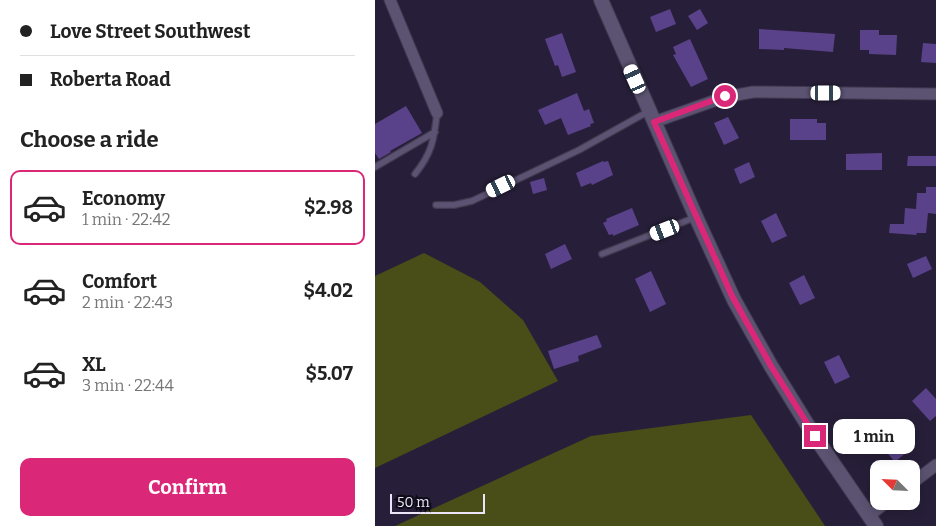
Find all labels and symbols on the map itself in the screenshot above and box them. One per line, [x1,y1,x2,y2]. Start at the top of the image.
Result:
car [622,62,647,96]
route start [714,85,736,107]
car [811,86,841,101]
car [484,173,517,199]
car [648,218,681,242]
callout: 1 min [833,418,915,454]
route end [804,425,826,447]
north arrow [870,460,920,510]
scale bar [390,491,485,514]

